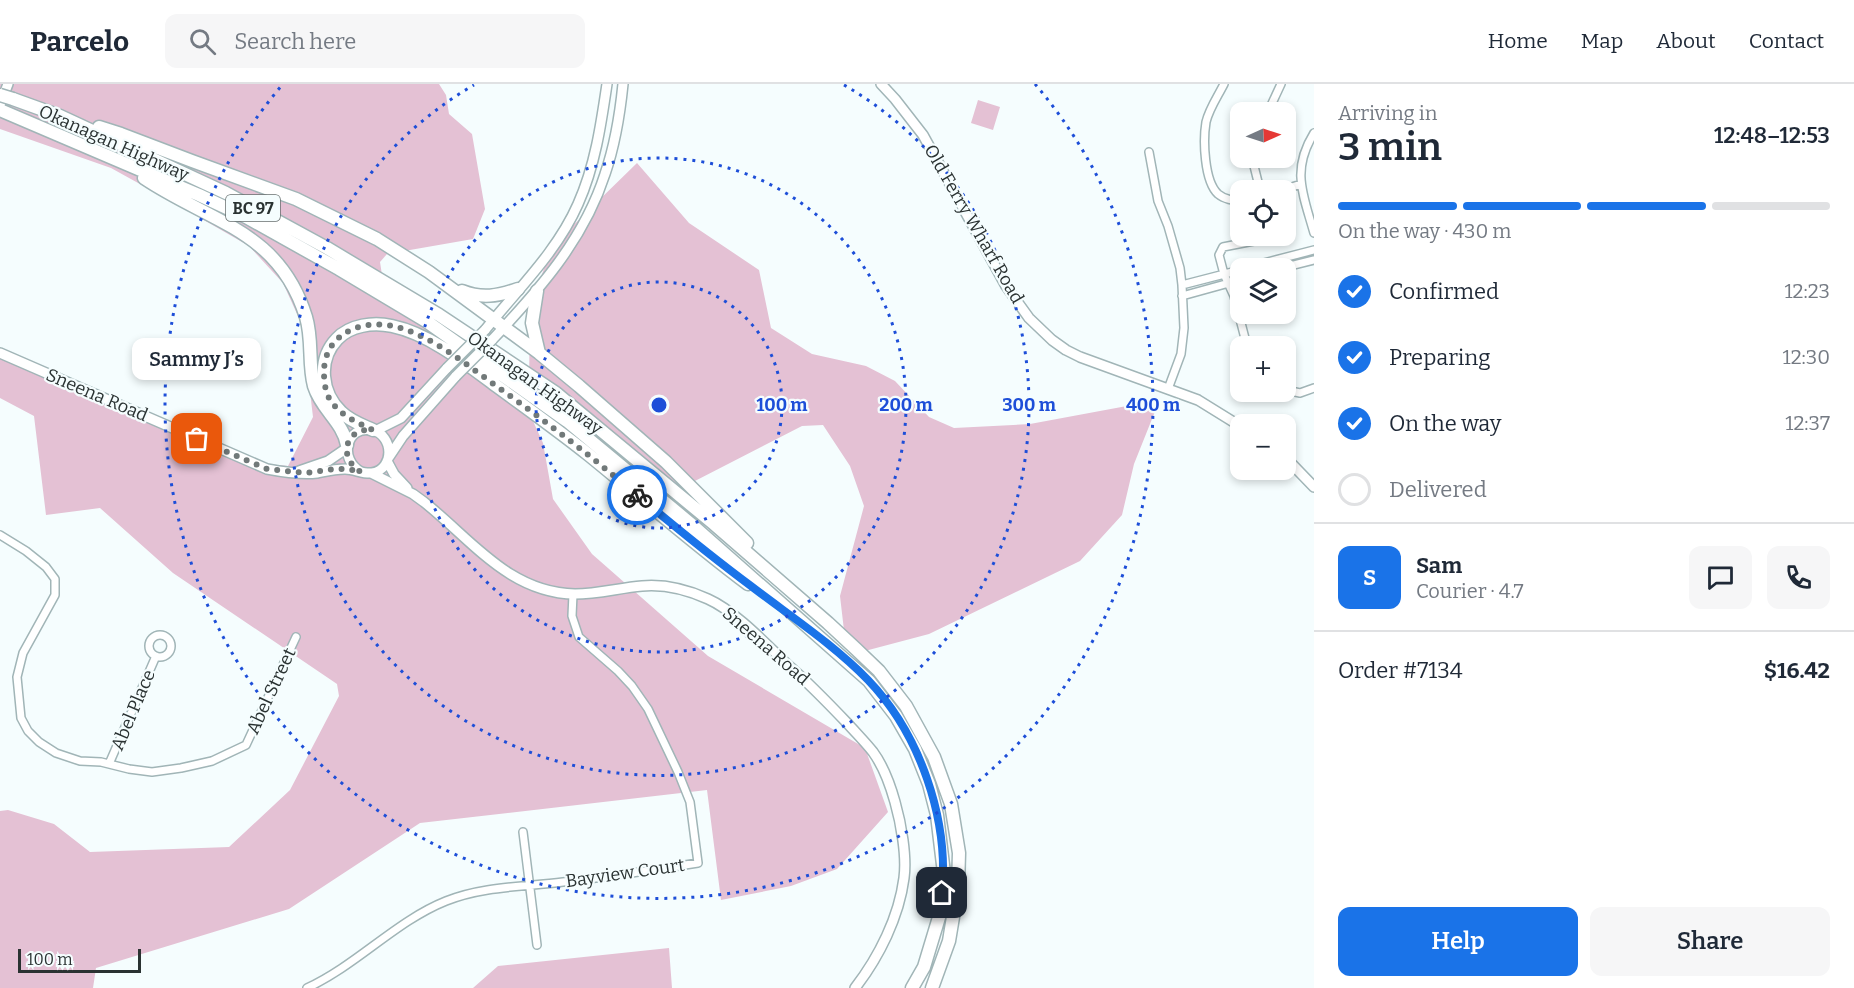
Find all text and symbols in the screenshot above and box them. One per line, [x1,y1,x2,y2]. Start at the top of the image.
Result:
search box [165,14,585,68]
text: Parcelo [30,25,129,58]
icon: search [186,25,219,58]
text: Search here [234,28,356,55]
text: Home [1488,28,1548,54]
text: Map [1581,28,1623,54]
text: About [1656,28,1716,54]
text: Contact [1749,28,1824,54]
street label: Okanagan Highway [36,100,193,186]
text: Arriving in [1338,101,1437,125]
north arrow [1230,102,1296,168]
map controls [1230,102,1296,480]
text: 12:48–12:53 [1714,122,1830,149]
text: 3 min [1338,124,1442,170]
street label: Old Ferry Wharf Road [919,141,1029,308]
button: locate [1230,180,1296,246]
road number: BC 97 [226,195,280,221]
text: On the way · 430 m [1338,219,1511,243]
button: layers [1230,258,1296,324]
icon: check [1338,275,1371,308]
text: Confirmed [1389,278,1499,305]
text: 12:23 [1785,279,1830,303]
street label: Okanagan Highway [463,327,607,440]
button: + [1230,336,1296,402]
callout: Sammy J’s [132,337,262,379]
icon: check [1338,341,1371,374]
text: Preparing [1389,344,1491,371]
text: 12:30 [1783,345,1830,369]
text: Sammy J’s [149,347,244,371]
street label: Sneena Road [43,364,152,426]
text: 100 m [756,394,808,416]
text: 200 m [879,394,933,416]
text: 300 m [1002,394,1056,416]
text: 400 m [1126,394,1180,416]
centre of rings [649,395,669,415]
icon: check [1338,407,1371,440]
text: On the way [1389,410,1501,437]
text: 12:37 [1785,411,1830,435]
pin [171,413,222,464]
button: − [1230,414,1296,480]
icon: bag [180,422,213,455]
courier [607,465,667,525]
text: Delivered [1389,476,1487,503]
icon: bike [621,479,654,512]
button: chat [1689,546,1752,609]
button: phone [1767,546,1830,609]
text: Sam [1416,552,1462,579]
text: S [1363,564,1376,591]
text: Courier · 4.7 [1416,579,1524,603]
street label: Sneena Road [718,602,814,690]
street label: Abel Street [242,644,301,738]
text: Order #7134 [1338,657,1463,684]
text: $16.42 [1764,657,1830,684]
street label: Abel Place [106,666,160,754]
street label: Bayview Court [564,854,686,892]
pin [916,867,967,918]
icon: home [925,876,958,909]
button: Help [1338,907,1578,976]
button: Share [1590,907,1830,976]
scale bar [18,946,141,974]
text: 100 m [27,950,72,969]

